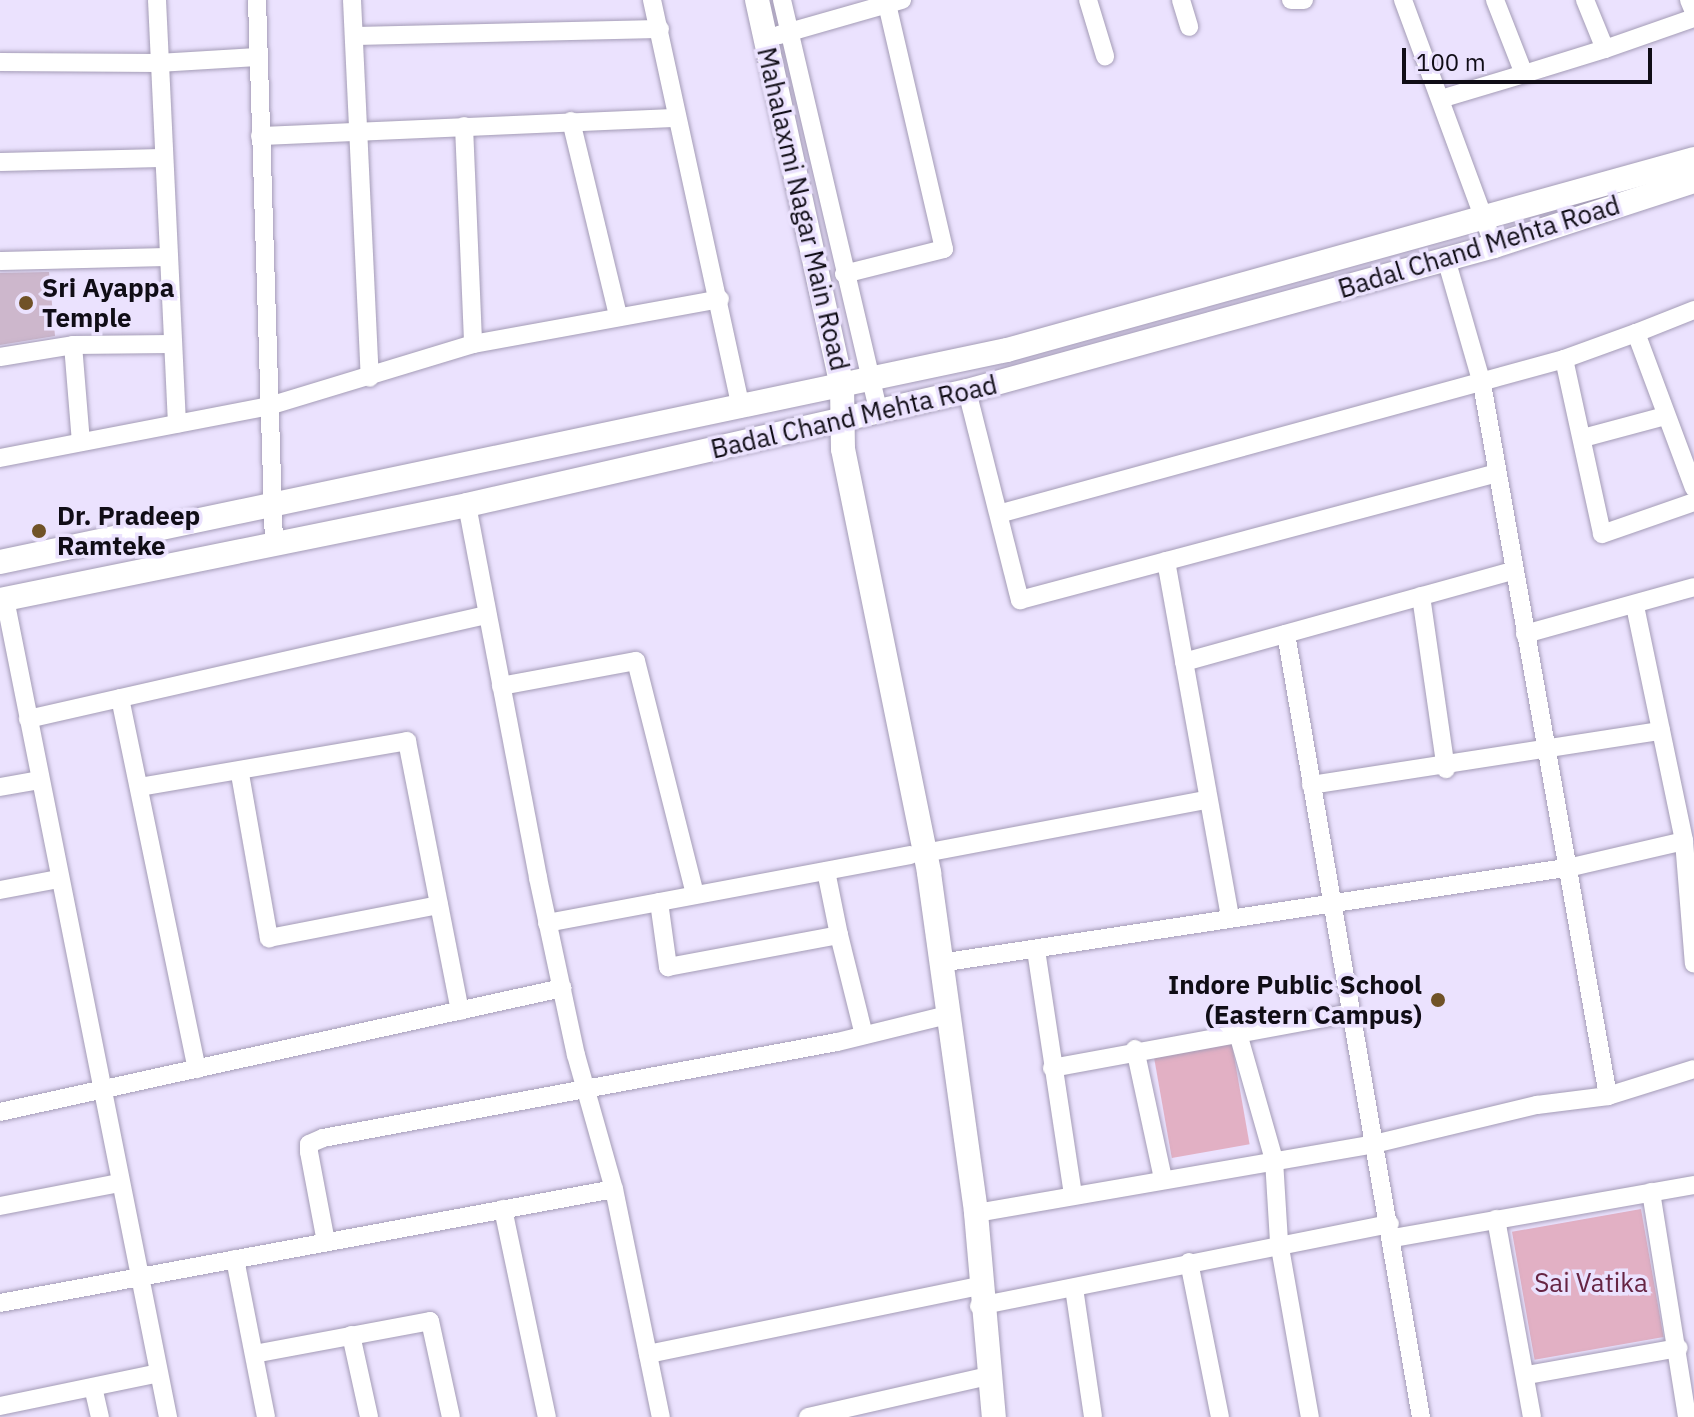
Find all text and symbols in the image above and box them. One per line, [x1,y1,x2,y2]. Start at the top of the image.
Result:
scale bar [1406,32,1656,82]
street label: Mahalaxmi Nagar Main Road [751,44,855,374]
text: 100 m [1416,46,1486,78]
street label: Badal Chand Mehta Road [1334,189,1624,305]
place label: Sri Ayappa Temple [42,272,174,334]
marker: Sri Ayappa Temple [17,294,35,312]
street label: Badal Chand Mehta Road [708,369,1000,465]
place label: Dr. Pradeep Ramteke [57,500,200,562]
marker: Dr. Pradeep Ramteke [28,520,50,542]
place label: Indore Public School (Eastern Campus) [1168,969,1422,1030]
marker: Indore Public School (Eastern Campus) [1429,991,1447,1009]
park label: Sai Vatika [1534,1267,1648,1299]

